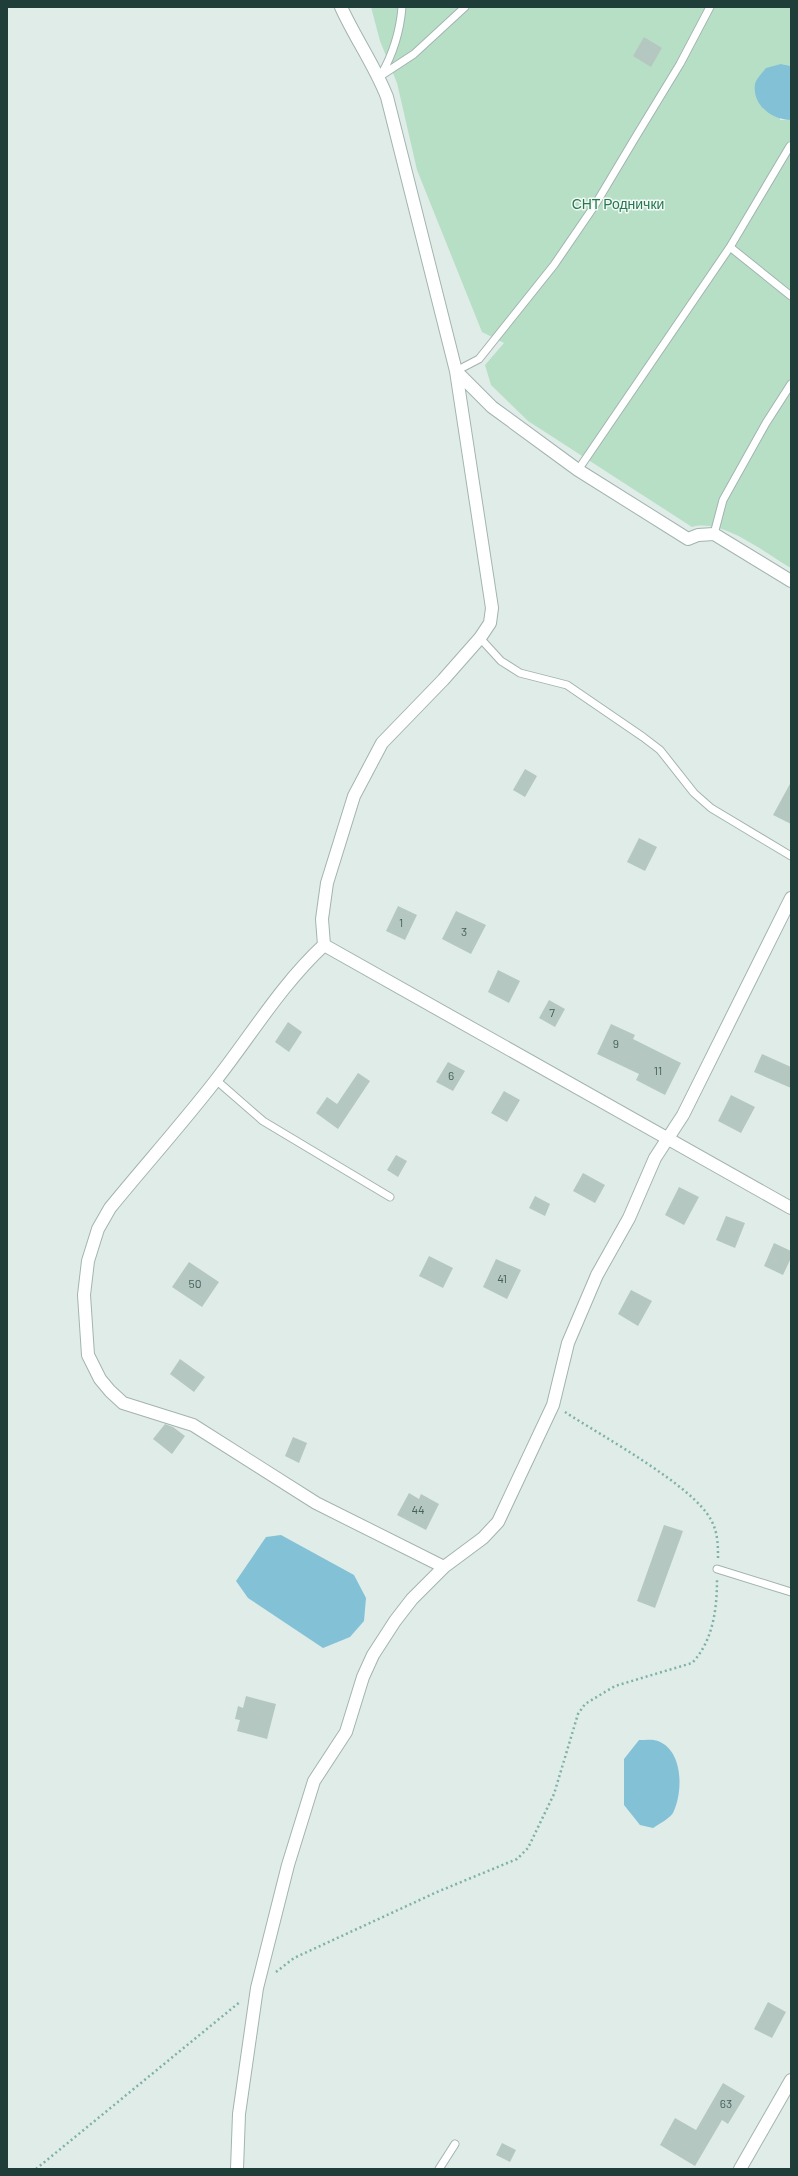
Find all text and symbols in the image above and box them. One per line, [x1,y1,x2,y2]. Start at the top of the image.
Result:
park label: СНТ Роднички [572,195,664,212]
house number: 1 [399,915,403,929]
house number: 3 [461,924,467,938]
house number: 7 [549,1005,555,1019]
house number: 9 [613,1036,619,1050]
house number: 11 [654,1063,662,1077]
house number: 6 [448,1068,454,1082]
house number: 41 [497,1271,507,1285]
house number: 50 [189,1276,201,1290]
house number: 44 [411,1502,425,1516]
house number: 63 [720,2096,732,2110]

